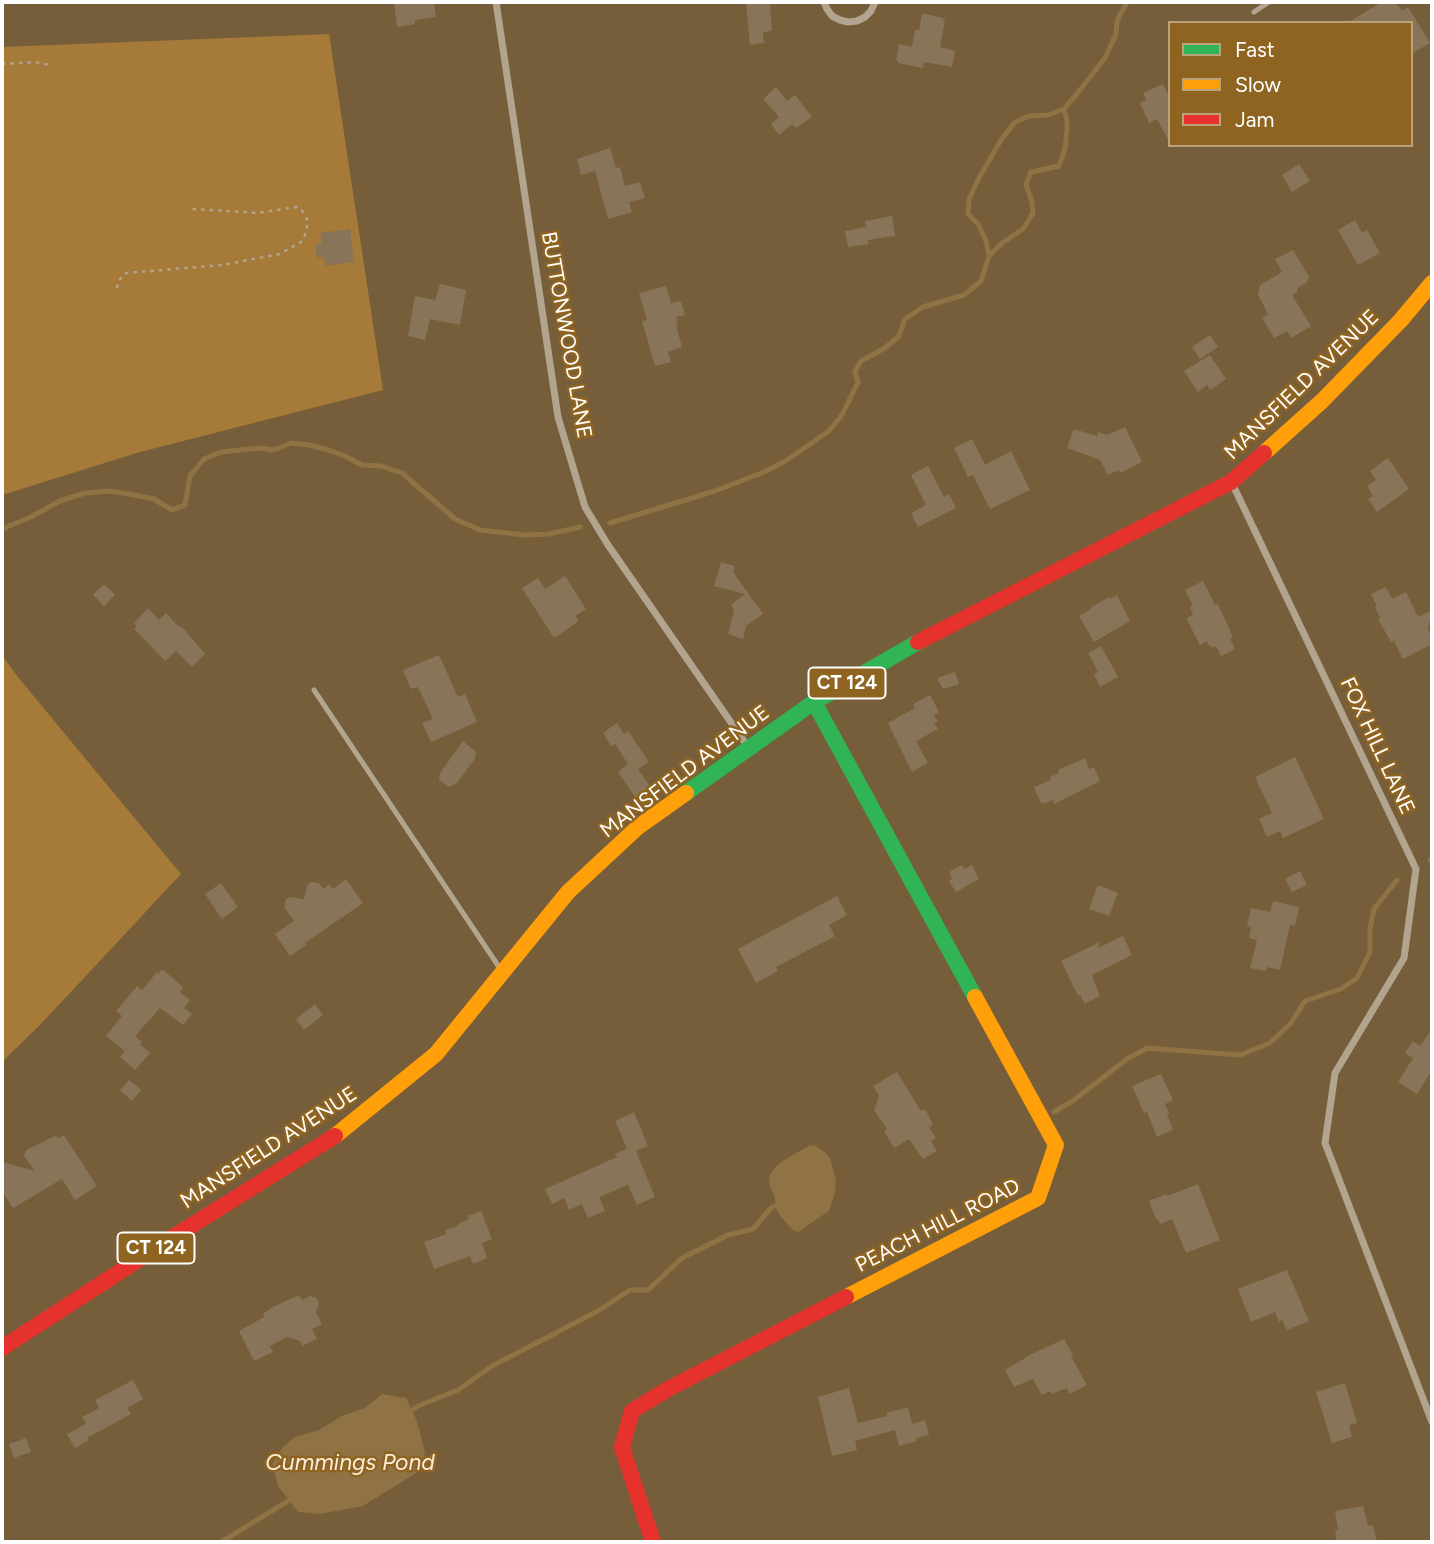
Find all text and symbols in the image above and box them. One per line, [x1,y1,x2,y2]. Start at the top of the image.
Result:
legend [1168,21,1413,147]
text: Fast [1235,37,1275,62]
text: Slow [1235,72,1281,97]
text: Jam [1235,107,1274,132]
street label: BUTTONWOOD LANE [535,230,597,440]
street label: MANSFIELD AVENUE [1220,305,1384,465]
road number: CT 124 [808,668,886,698]
street label: FOX HILL LANE [1334,674,1420,818]
street label: MANSFIELD AVENUE [596,700,774,844]
street label: MANSFIELD AVENUE [176,1082,362,1214]
street label: PEACH HILL ROAD [852,1174,1024,1278]
road number: CT 124 [118,1232,194,1264]
water label: Cummings Pond [265,1449,435,1477]

